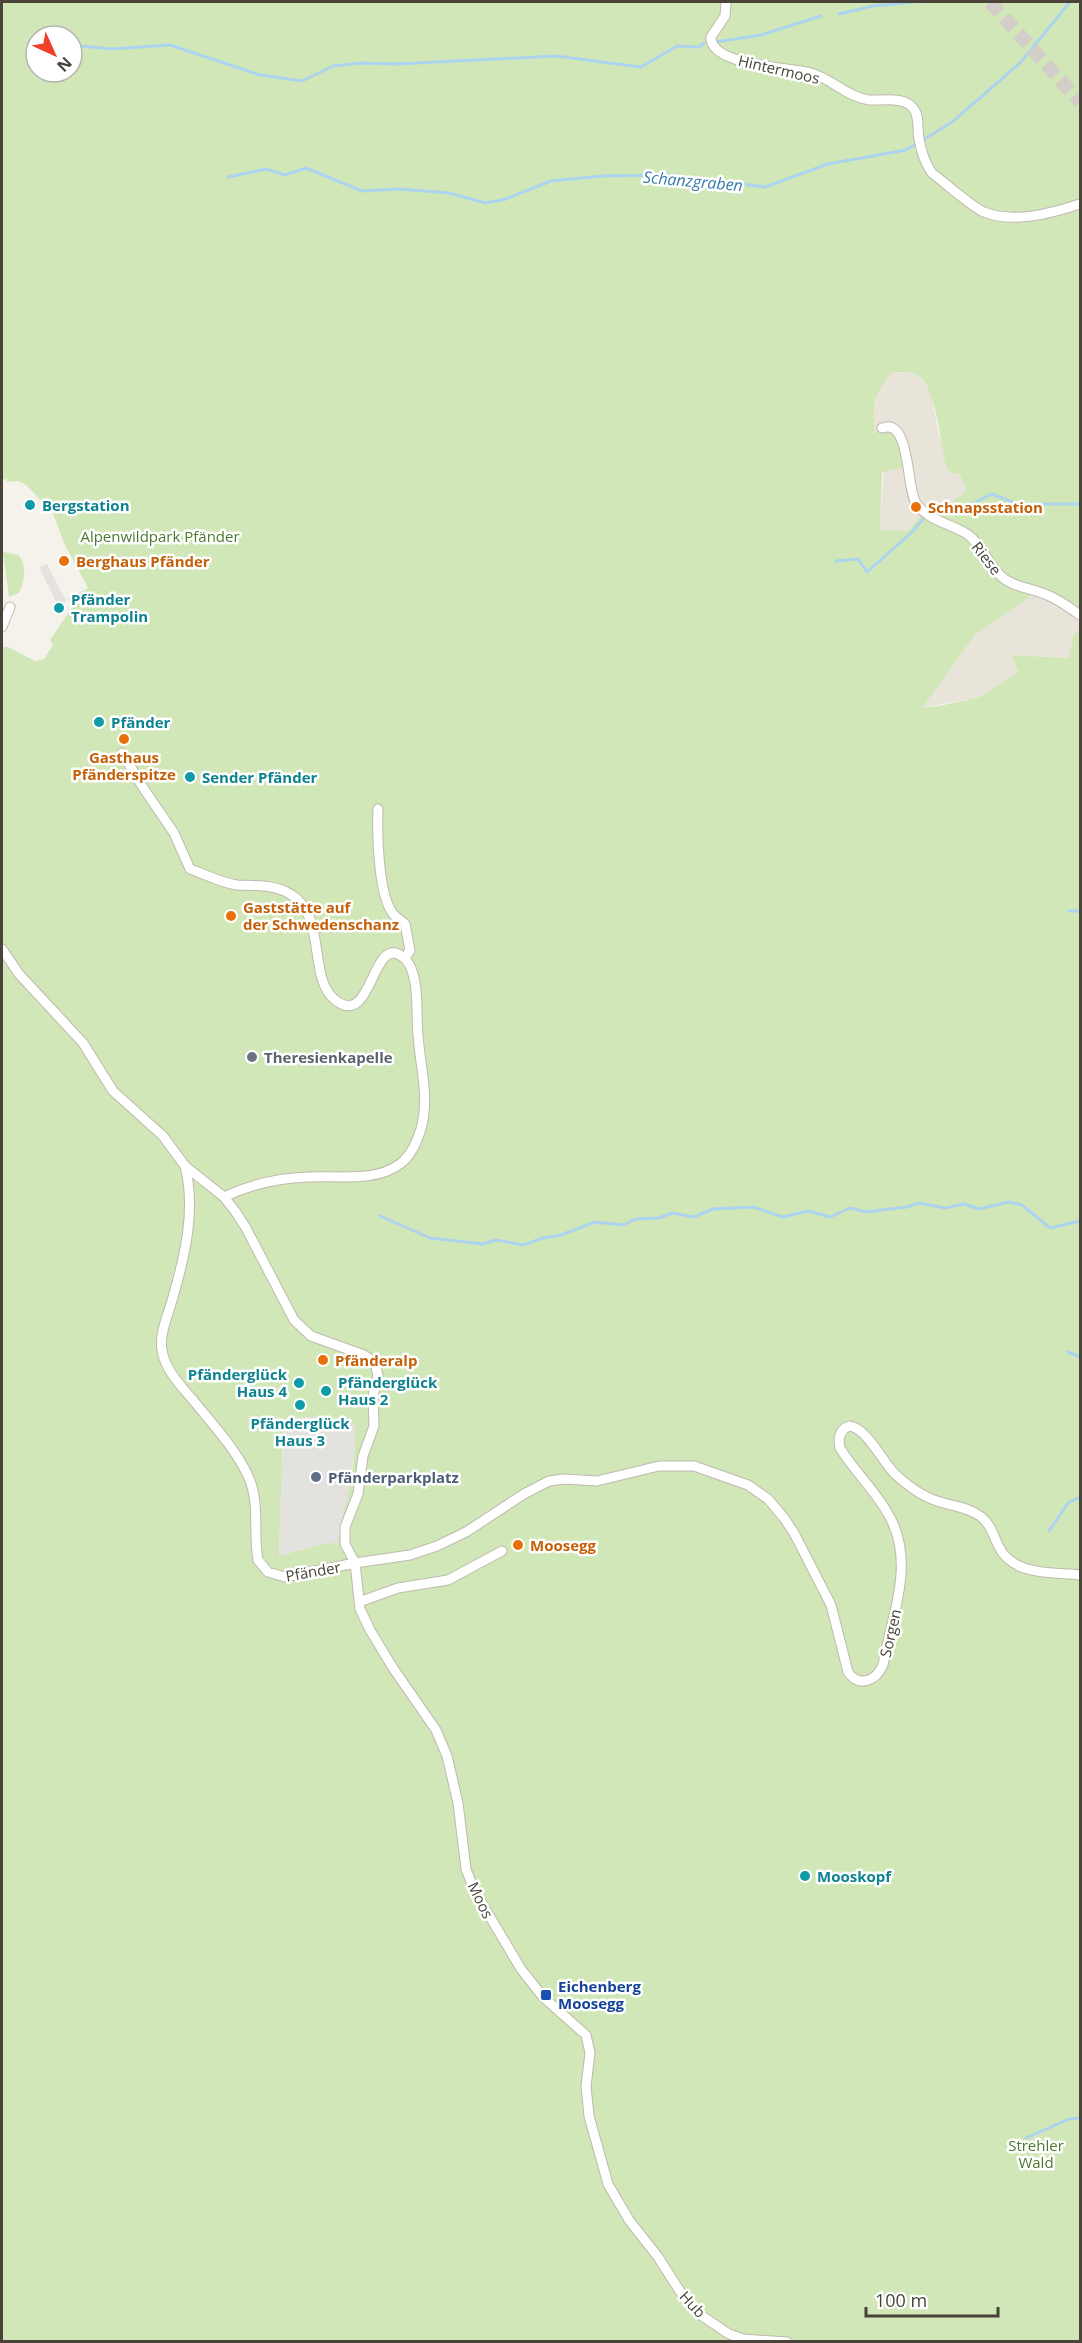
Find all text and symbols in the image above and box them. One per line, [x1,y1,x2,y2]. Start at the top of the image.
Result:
north arrow [24,24,84,84]
street label: Hintermoos [736,50,822,88]
text: N [52,52,77,77]
water label: Schanzgraben [642,166,744,196]
place label: Bergstation [42,495,130,515]
place label: Schnapsstation [928,497,1043,517]
marker: Bergstation [23,498,37,512]
marker: Schnapsstation [909,500,923,514]
park label: Alpenwildpark Pfänder [80,526,240,546]
street label: Riese [968,537,1006,579]
place label: Berghaus Pfänder [76,551,210,571]
marker: Berghaus Pfänder [57,554,71,568]
place label: Pfänder Trampolin [71,589,148,626]
marker: Pfänder Trampolin [52,601,66,615]
place label: Pfänder [111,712,171,732]
marker: Pfänder [92,715,106,729]
marker: Gasthaus Pfänderspitze [117,732,131,746]
place label: Gasthaus Pfänderspitze [72,747,176,784]
place label: Sender Pfänder [202,767,318,787]
marker: Sender Pfänder [183,770,197,784]
place label: Gaststätte auf der Schwedenschanz [243,897,399,934]
marker: Gaststätte auf der Schwedenschanz [224,909,238,923]
place label: Theresienkapelle [264,1047,393,1067]
marker: Theresienkapelle [245,1050,259,1064]
place label: Pfänderalp [335,1350,417,1370]
marker: Pfänderalp [316,1353,330,1367]
place label: Pfänderglück Haus 4 [188,1364,288,1401]
place label: Pfänderglück Haus 2 [338,1372,438,1409]
marker: Pfänderglück Haus 4 [292,1376,306,1390]
marker: Pfänderglück Haus 2 [319,1384,333,1398]
marker: Pfänderglück Haus 3 [293,1398,307,1412]
place label: Pfänderglück Haus 3 [250,1413,350,1450]
place label: Pfänderparkplatz [328,1467,459,1487]
marker: Pfänderparkplatz [309,1470,323,1484]
place label: Moosegg [530,1535,597,1555]
marker: Moosegg [511,1538,525,1552]
street label: Pfänder [284,1556,342,1586]
street label: Sorgen [875,1607,905,1659]
place label: Mooskopf [817,1866,892,1886]
marker: Mooskopf [798,1869,812,1883]
street label: Moos [464,1878,498,1922]
place label: Eichenberg Moosegg [558,1976,641,2013]
marker: Eichenberg Moosegg [539,1988,553,2002]
park label: Strehler Wald [1008,2135,1064,2172]
scale bar [866,2280,998,2318]
street label: Hub [676,2286,710,2322]
text: 100 m [875,2288,927,2312]

